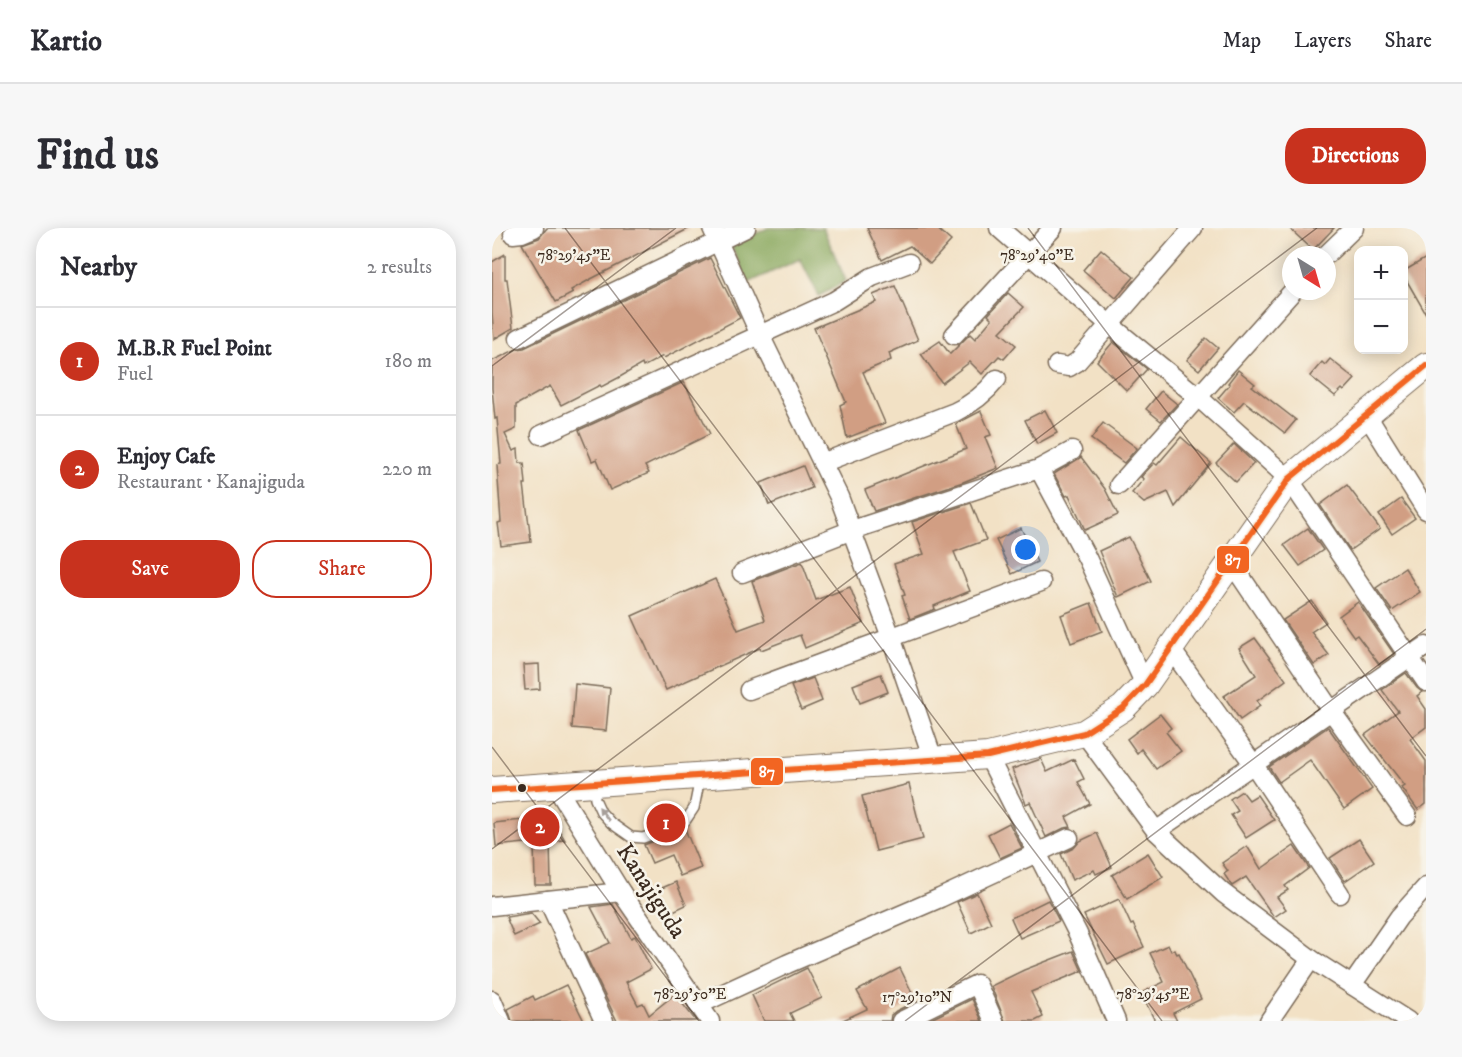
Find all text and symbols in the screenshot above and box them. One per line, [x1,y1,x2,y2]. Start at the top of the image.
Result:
text: Kartio [30,24,102,59]
text: Map [1222,28,1261,54]
text: Layers [1294,28,1352,54]
text: Share [1385,28,1432,54]
button: Directions [1285,128,1426,184]
text: Find us [36,130,159,182]
text: 78°29'45"E [538,246,611,265]
text: 78°29'40"E [1000,246,1074,265]
north arrow [1282,246,1336,300]
map controls [1354,246,1408,354]
button: + [1354,246,1408,300]
text: Nearby [60,251,137,284]
text: 2 results [367,255,432,280]
button: − [1354,300,1408,354]
text: M.B.R Fuel Point [117,335,272,362]
text: 1 [76,349,83,374]
text: 180 m [385,349,432,374]
text: Fuel [117,362,153,387]
text: Enjoy Cafe [117,443,215,470]
text: 2 [75,457,84,482]
text: 220 m [382,457,432,482]
text: Restaurant · Kanajiguda [117,470,305,495]
your location [1011,535,1040,564]
button: Save [60,540,240,598]
button: Share [252,540,432,598]
line badge: 87 [1216,545,1250,574]
text: 87 [1225,550,1241,570]
line badge: 87 [750,757,784,786]
text: 87 [759,762,775,782]
unlabelled marker [516,782,528,794]
pin: 1 [646,800,686,846]
pin: 2 [520,804,560,850]
one-way arrow [598,806,610,822]
street label: Kanajiguda [609,838,693,945]
text: 78°29'50"E [654,985,727,1004]
text: 78°29'45"E [1117,985,1190,1004]
text: 17°29'10"N [882,988,952,1007]

